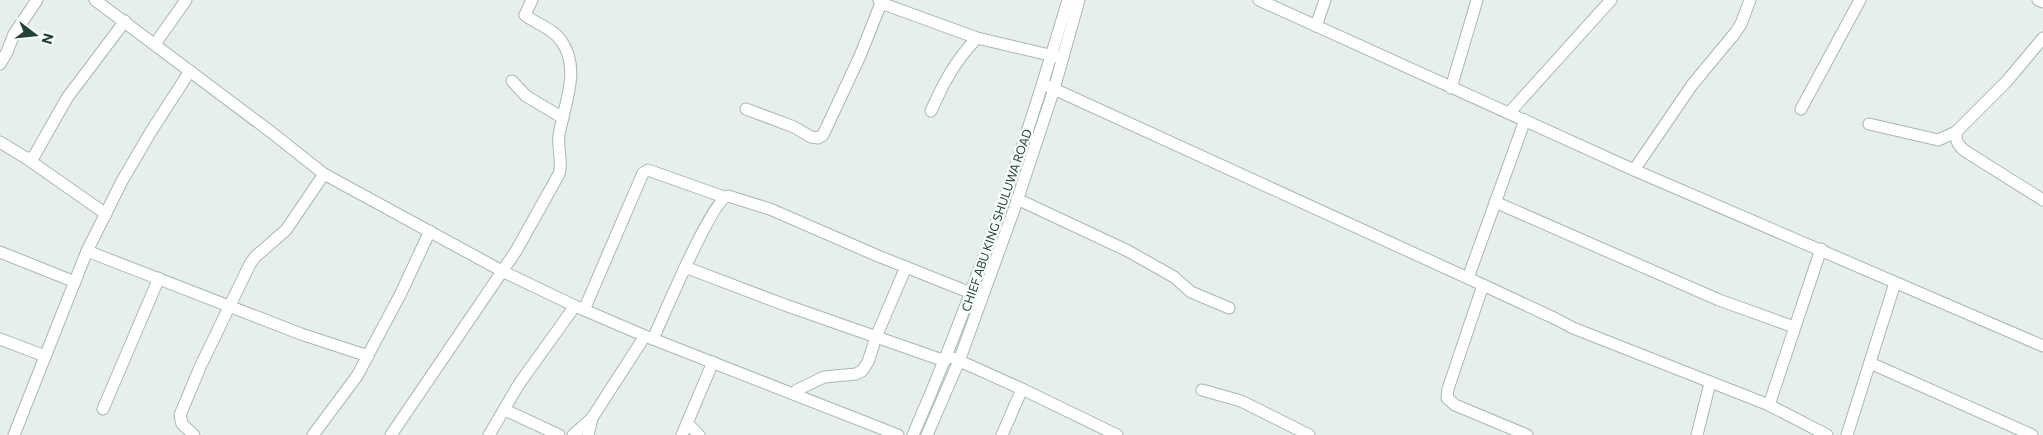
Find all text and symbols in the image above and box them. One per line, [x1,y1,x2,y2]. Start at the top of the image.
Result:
north arrow [10,10,60,60]
text: N [38,31,58,46]
street label: CHIEF ABU KING SHULUWA ROAD [958,127,1034,313]

